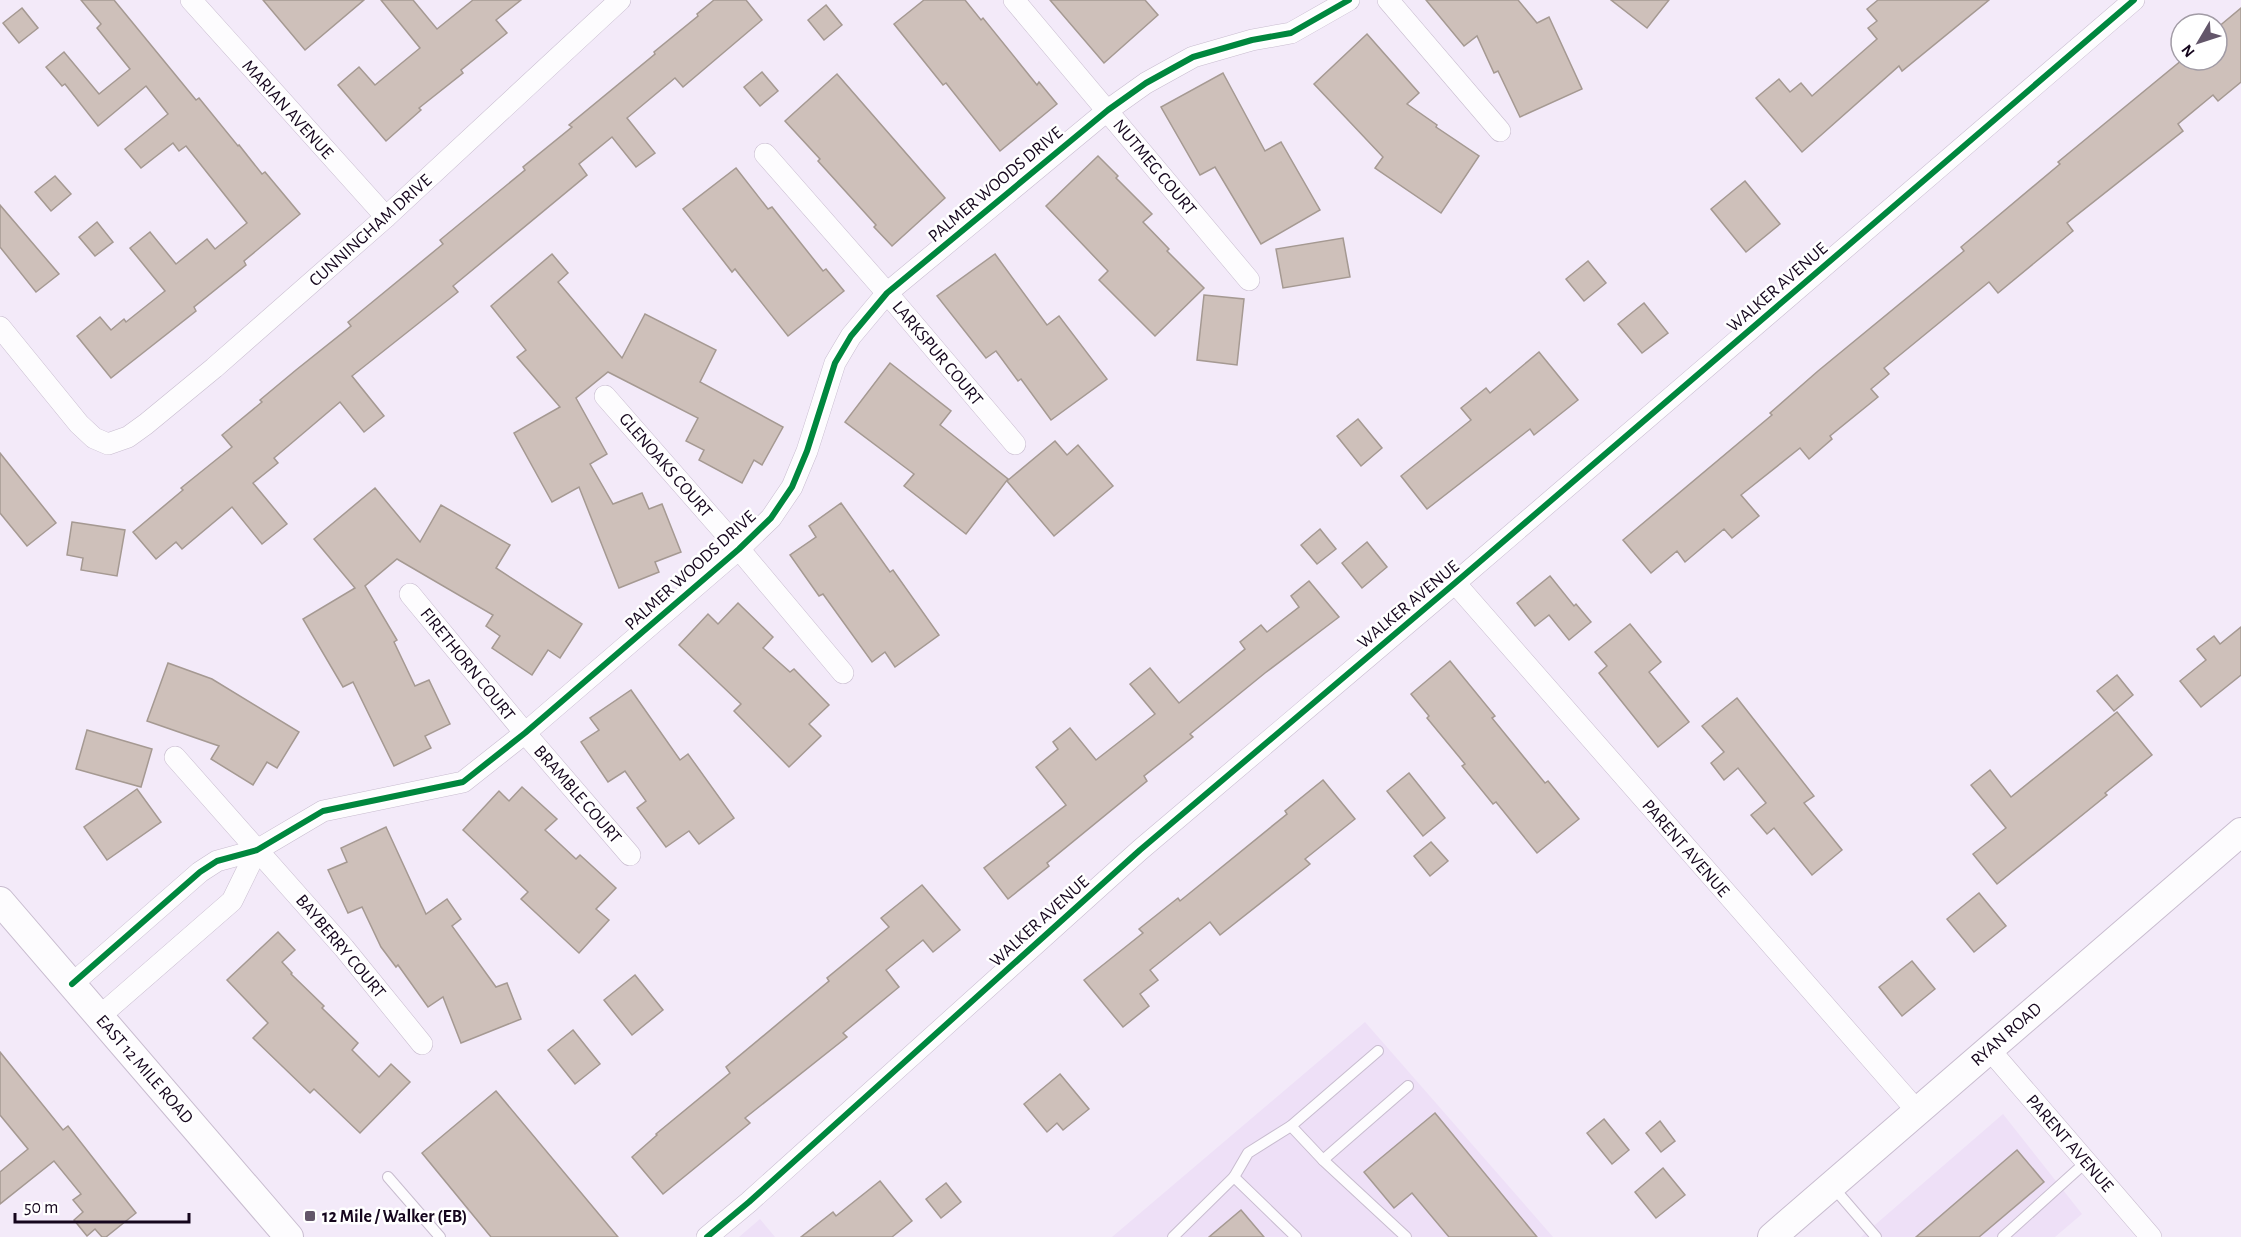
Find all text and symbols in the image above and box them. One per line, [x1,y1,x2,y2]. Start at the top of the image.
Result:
north arrow [2169,12,2229,72]
text: N [2178,41,2198,60]
street label: MARIAN AVENUE [238,57,336,163]
street label: NUTMEG COURT [1109,116,1199,219]
street label: PALMER WOODS DRIVE [925,123,1066,246]
street label: CUNNINGHAM DRIVE [306,171,436,290]
street label: WALKER AVENUE [1724,239,1831,336]
street label: LARKSPUR COURT [889,298,986,409]
street label: GLENOAKS COURT [615,410,715,522]
street label: PALMER WOODS DRIVE [622,507,760,634]
street label: WALKER AVENUE [1355,557,1463,652]
street label: FIRETHORN COURT [416,605,518,724]
street label: BRAMBLE COURT [530,742,625,847]
street label: PARENT AVENUE [1638,797,1732,901]
street label: WALKER AVENUE [987,873,1093,971]
street label: BAYBERRY COURT [292,891,389,1002]
street label: RYAN ROAD [1968,999,2045,1070]
street label: EAST 12 MILE ROAD [92,1012,196,1127]
street label: PARENT AVENUE [2022,1092,2116,1196]
scale bar [15,1186,189,1224]
text: 50 m [24,1199,58,1217]
place label: 12 Mile / Walker (EB) [322,1208,468,1226]
marker: 12 Mile / Walker (EB) [303,1209,317,1223]

